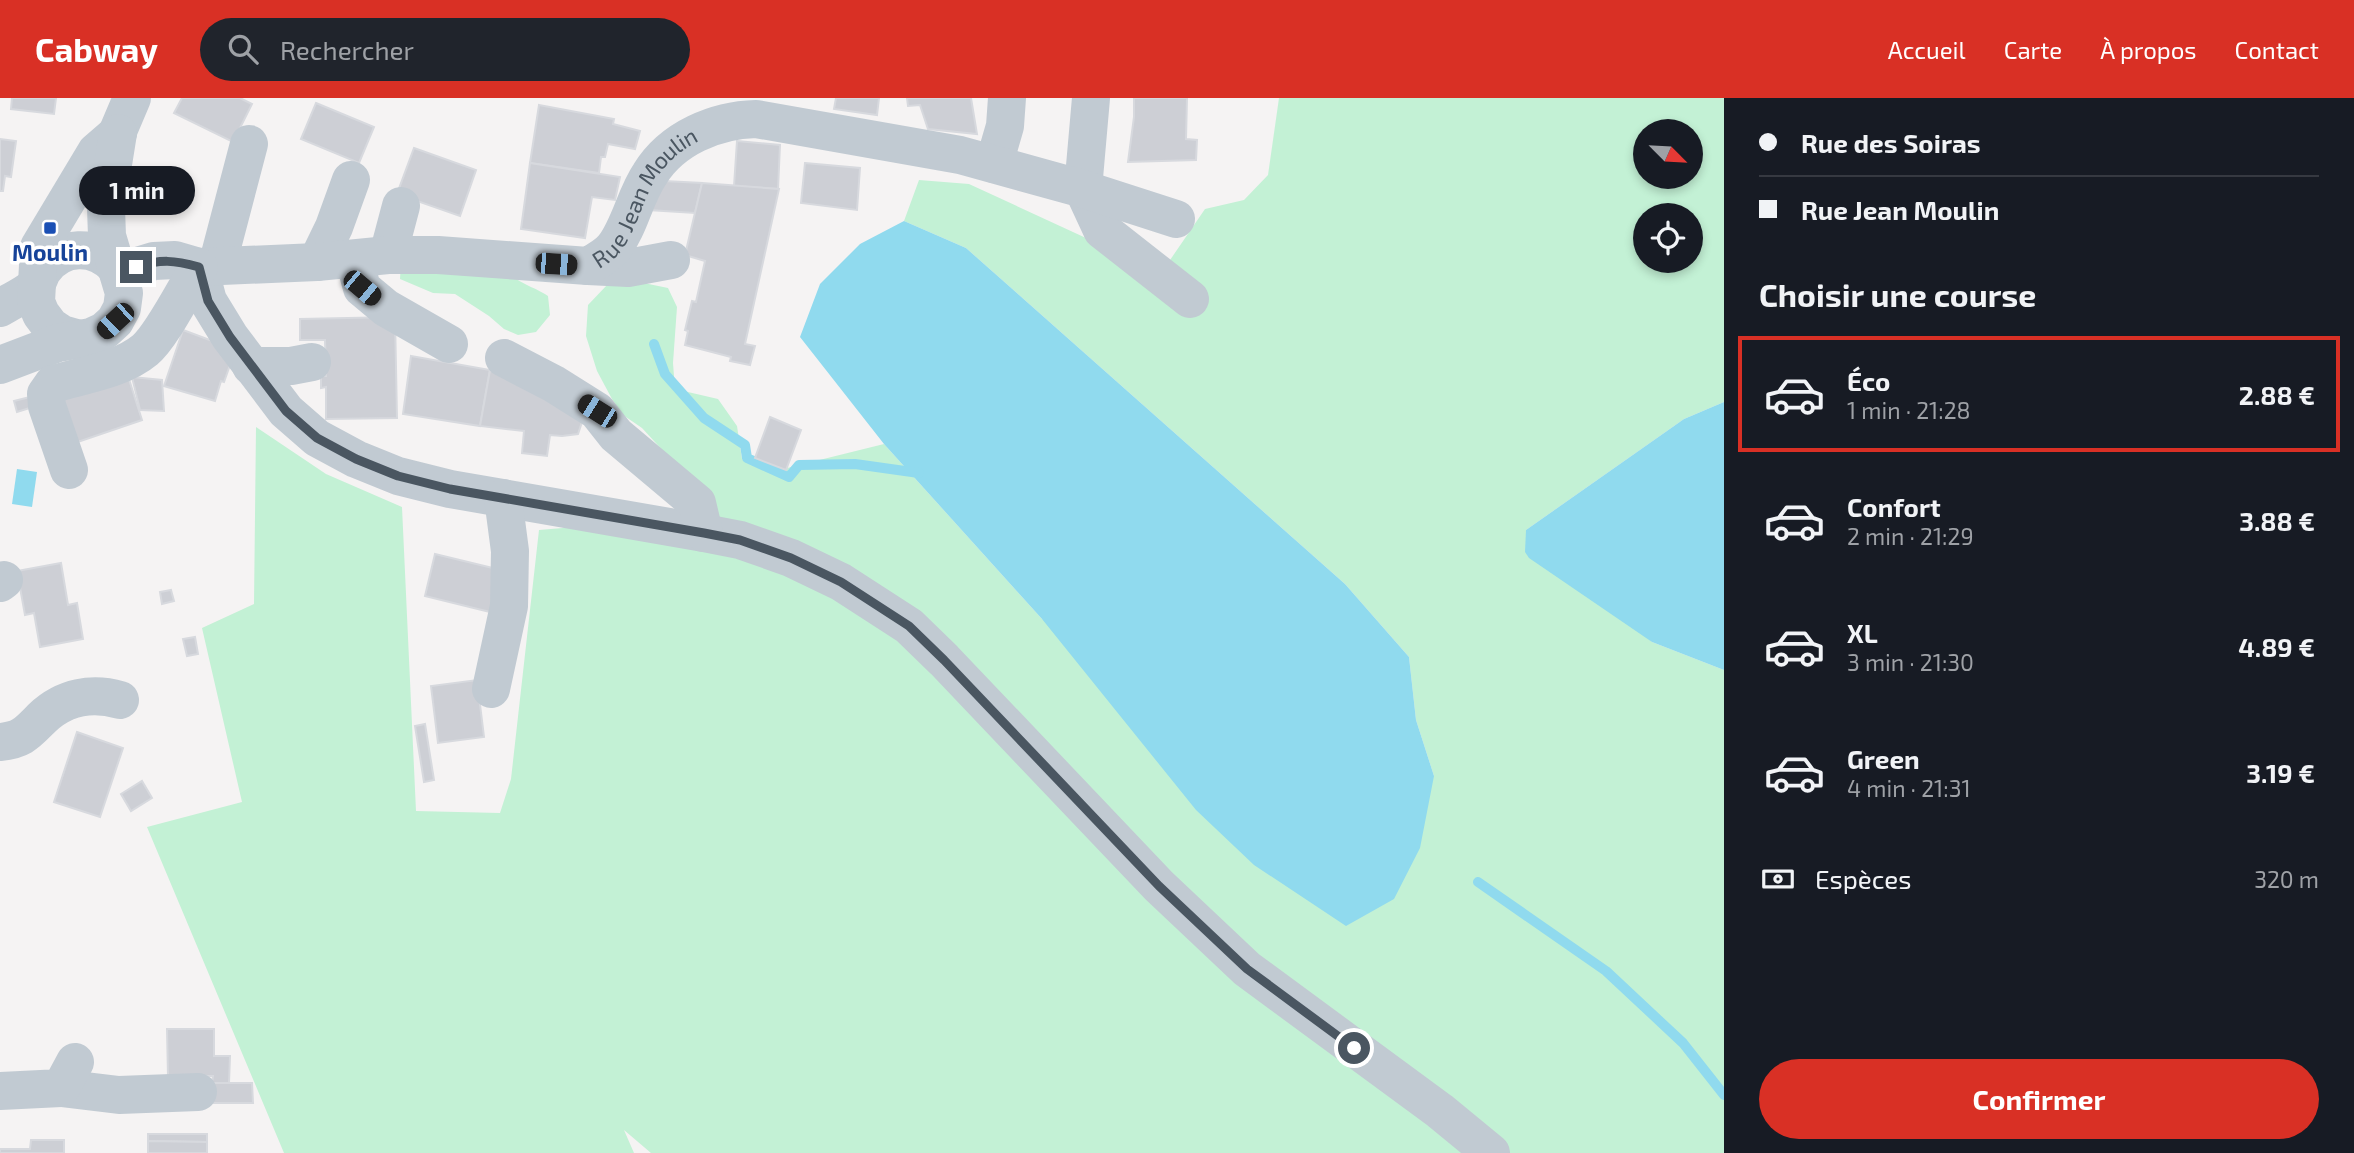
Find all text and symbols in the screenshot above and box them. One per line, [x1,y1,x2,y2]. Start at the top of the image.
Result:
search box [200,18,690,81]
text: Cabway [35,29,158,69]
icon: search [224,30,262,68]
text: Rechercher [280,34,414,65]
text: Accueil [1888,35,1966,64]
text: Carte [2004,35,2062,64]
text: À propos [2100,35,2197,64]
text: Contact [2235,35,2319,64]
north arrow [1633,119,1703,189]
map controls [1633,119,1703,273]
street label: Rue Jean Moulin [586,121,702,273]
text: Rue des Soiras [1801,127,1981,158]
callout: 1 min [78,166,194,214]
text: 1 min [109,176,165,204]
text: Rue Jean Moulin [1801,194,1999,225]
button: locate [1633,203,1703,273]
marker: Moulin [42,220,58,236]
place label: Moulin [12,238,88,266]
route end [120,251,152,283]
car [535,252,578,276]
car [340,266,385,310]
text: Choisir une course [1759,275,2036,313]
car [93,299,138,343]
icon: car [1763,363,1826,426]
text: Éco [1847,365,1890,396]
text: 2.88 € [2239,379,2315,410]
car [574,391,621,431]
text: 1 min · 21:28 [1847,396,1971,424]
icon: car [1763,489,1826,552]
text: Confort [1847,491,1941,522]
text: 3.88 € [2239,505,2315,536]
text: 2 min · 21:29 [1847,522,1974,550]
icon: car [1763,615,1826,678]
text: XL [1847,617,1878,648]
text: 4.89 € [2238,631,2315,662]
text: 3 min · 21:30 [1847,648,1974,676]
icon: car [1763,741,1826,804]
text: Green [1847,743,1920,774]
text: 3.19 € [2246,757,2315,788]
text: 4 min · 21:31 [1847,774,1971,802]
icon: cash [1759,860,1797,898]
text: Espèces [1815,863,1912,894]
text: 320 m [2254,865,2319,893]
route start [1338,1032,1370,1064]
button: Confirmer [1759,1059,2319,1139]

